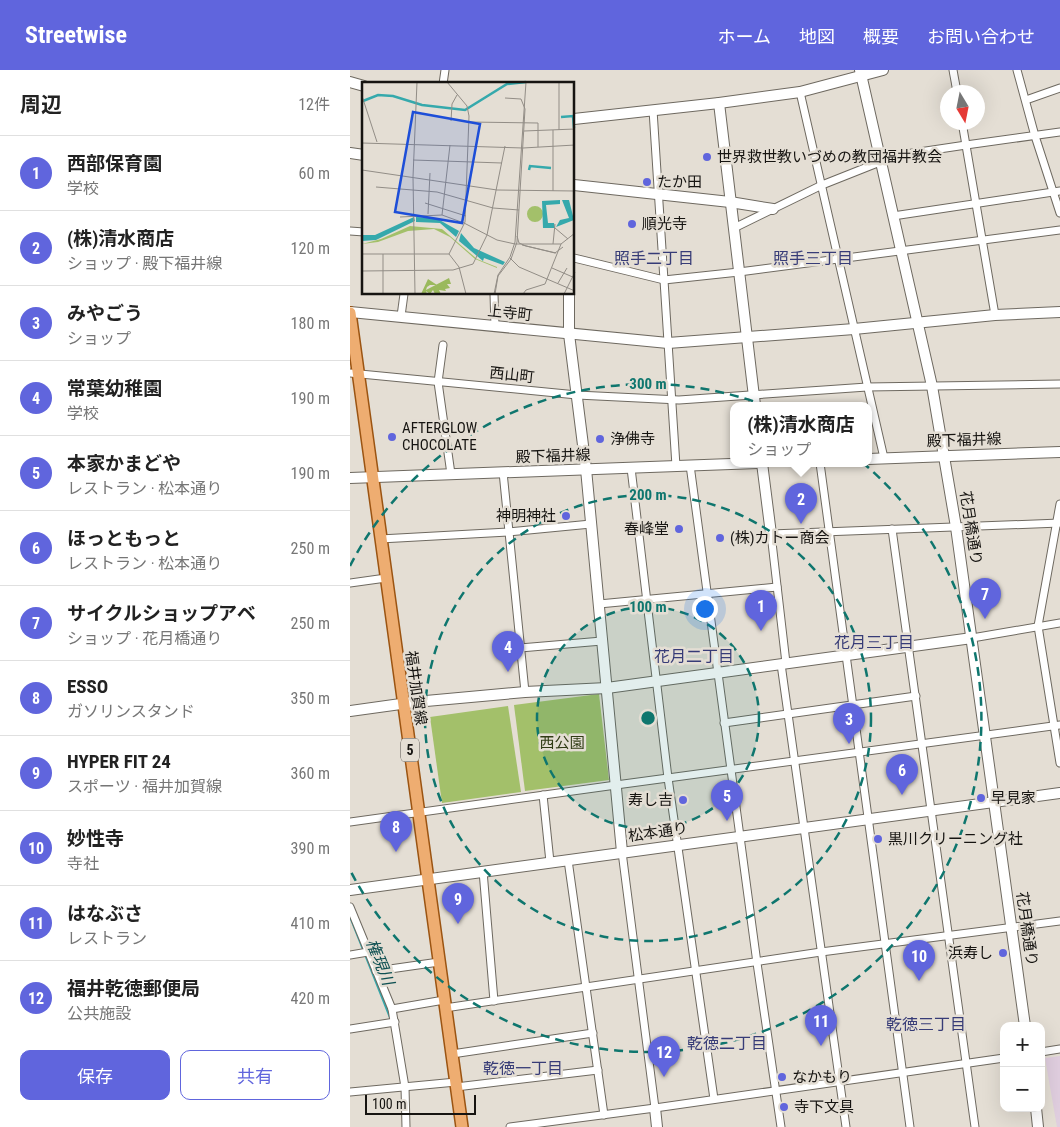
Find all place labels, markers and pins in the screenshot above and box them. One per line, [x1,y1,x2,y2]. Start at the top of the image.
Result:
place label: 世界救世教いづめの教団福井教会 [717,148,942,166]
marker: 世界救世教いづめの教団福井教会 [701,151,713,163]
place label: たか田 [657,173,702,191]
marker: たか田 [641,176,653,188]
place label: 順光寺 [642,215,687,233]
marker: 順光寺 [626,218,638,230]
place label: AFTERGLOW CHOCOLATE [402,419,478,454]
place label: 浄佛寺 [610,430,655,448]
marker: AFTERGLOW CHOCOLATE [386,431,398,443]
marker: 浄佛寺 [594,433,606,445]
pin: 2 [785,483,817,524]
place label: 神明神社 [496,507,556,525]
marker: 神明神社 [560,510,572,522]
place label: 春峰堂 [624,520,669,538]
marker: 春峰堂 [673,523,685,535]
place label: (株)カトー商会 [730,529,830,547]
marker: (株)カトー商会 [714,532,726,544]
pin: 7 [969,578,1001,619]
pin: 1 [745,590,777,631]
pin: 4 [492,631,524,672]
pin: 3 [833,703,865,744]
centre of rings [639,709,657,727]
pin: 6 [886,754,918,795]
pin: 5 [711,780,743,821]
place label: 早見家 [991,789,1036,807]
place label: 寿し吉 [628,791,673,809]
marker: 早見家 [975,792,987,804]
marker: 寿し吉 [677,794,689,806]
pin: 8 [380,811,412,852]
place label: 黒川クリーニング社 [888,830,1023,848]
marker: 黒川クリーニング社 [872,833,884,845]
pin: 9 [442,883,474,924]
pin: 10 [903,940,935,981]
place label: 浜寿し [948,944,993,962]
marker: 浜寿し [997,947,1009,959]
pin: 11 [805,1005,837,1046]
pin: 12 [648,1036,680,1077]
place label: なかもり [792,1068,852,1086]
marker: なかもり [776,1071,788,1083]
place label: 寺下文具 [794,1098,854,1116]
marker: 寺下文具 [778,1101,790,1113]

